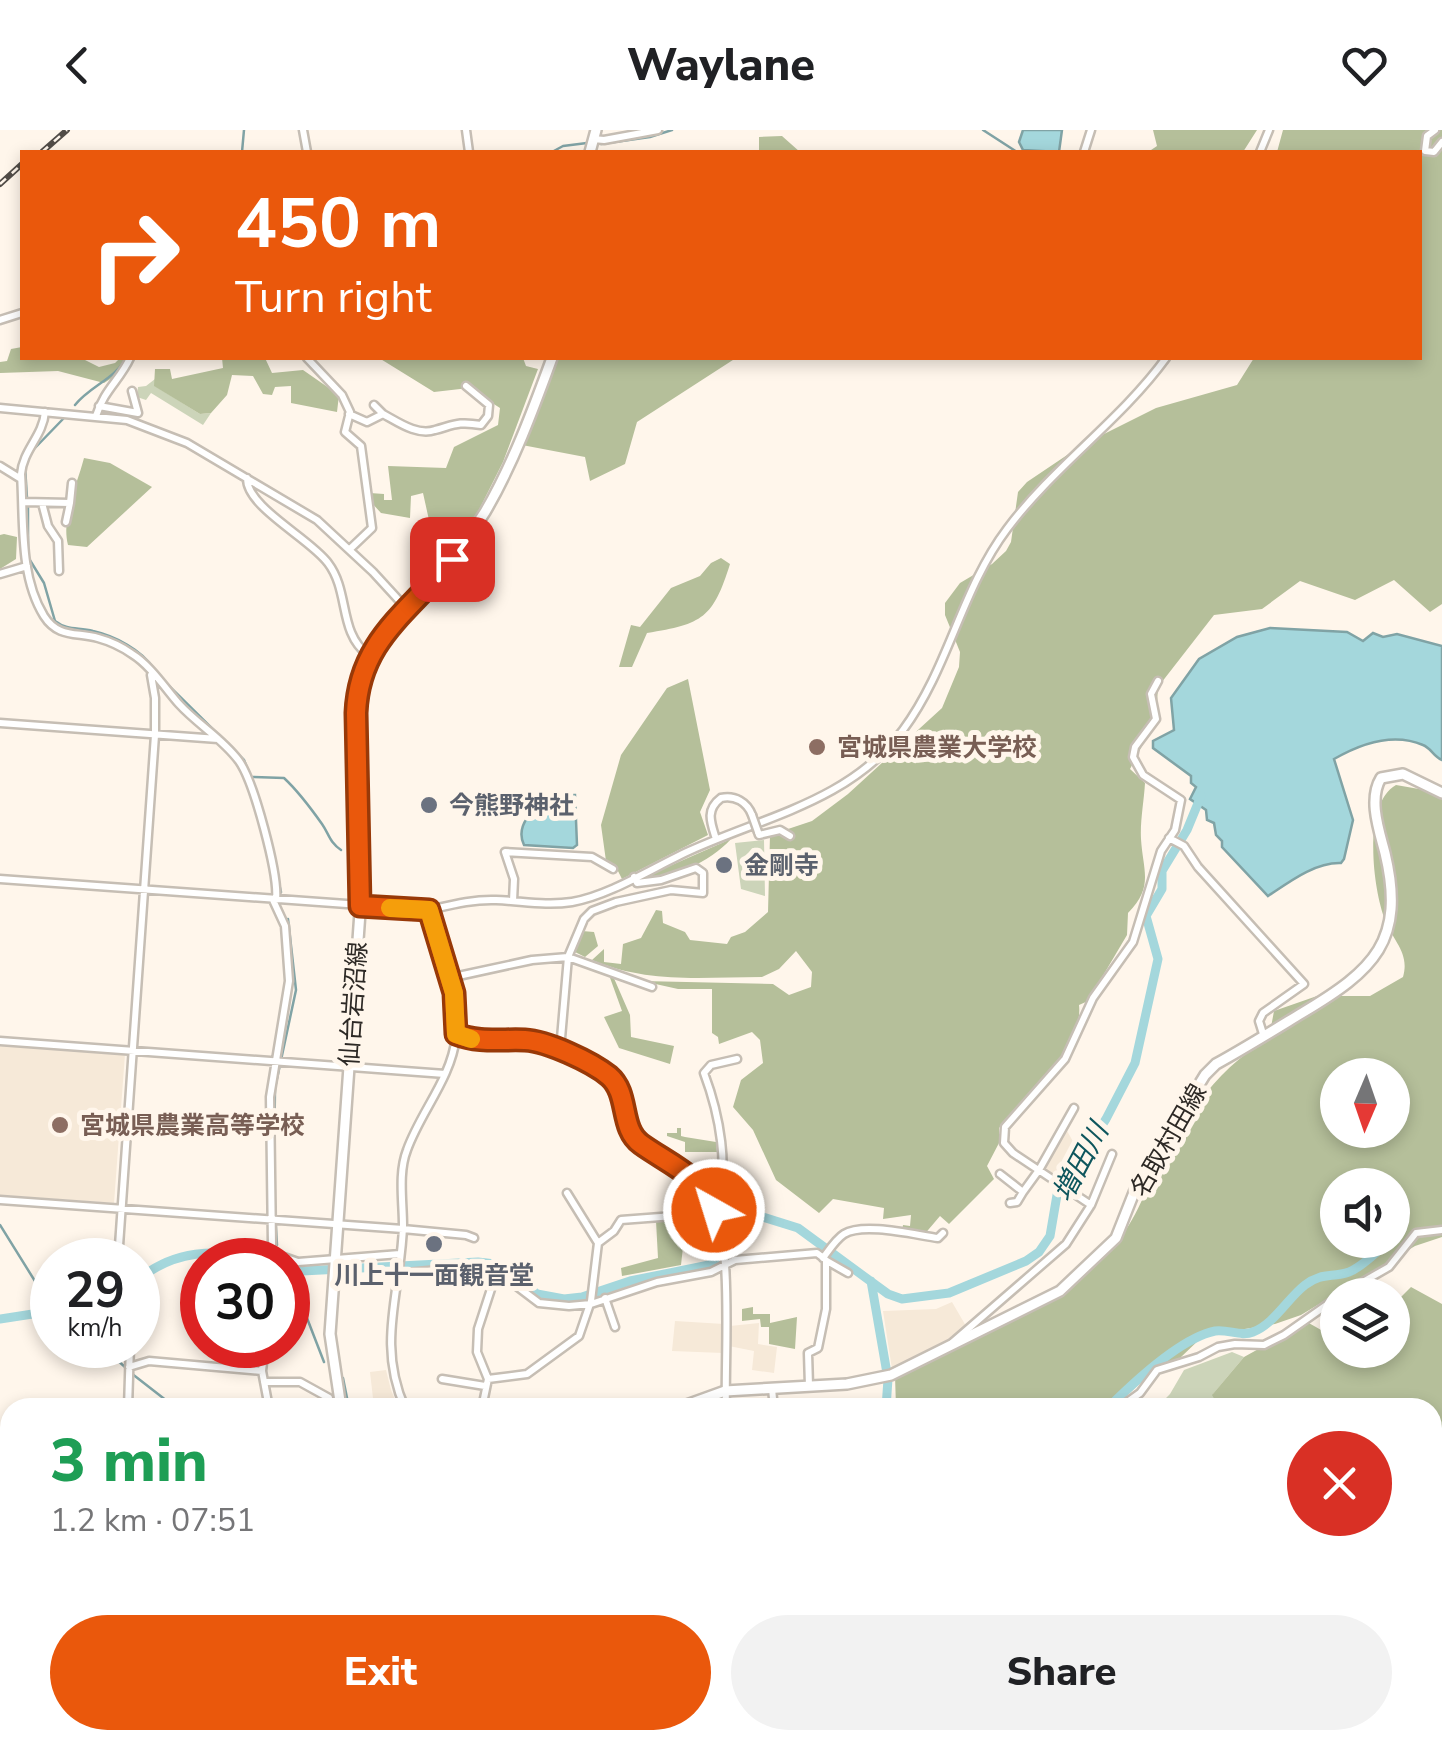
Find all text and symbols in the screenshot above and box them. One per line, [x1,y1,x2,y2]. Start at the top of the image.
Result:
text: Waylane [627,35,815,96]
icon: back [50,38,105,93]
icon: heart [1337,38,1392,93]
text: 450 m [235,176,441,272]
icon: right [70,190,200,320]
text: Turn right [235,267,432,328]
pin [410,517,495,602]
icon: arrive [425,532,480,587]
place label: 宮城県農業大学校 [837,731,1037,765]
marker: 宮城県農業大学校 [806,736,828,758]
place label: 今熊野神社 [449,789,574,823]
marker: 今熊野神社 [418,794,440,816]
place label: 金剛寺 [744,849,819,883]
marker: 金剛寺 [713,854,735,876]
street label: 仙台岩沼線 [333,941,375,1068]
north arrow [1320,1058,1410,1148]
map controls [1320,1058,1410,1368]
street label: 名取村田線 [1123,1078,1215,1203]
place label: 宮城県農業高等学校 [80,1109,305,1143]
marker: 宮城県農業高等学校 [49,1114,71,1136]
water label: 増田川 [1044,1114,1119,1208]
position arrow [662,1158,766,1262]
button: sound [1320,1168,1410,1258]
marker: 川上十一面観音堂 [423,1233,445,1255]
speed limit sign: 30 [180,1238,310,1368]
text: 29 [65,1256,125,1325]
place label: 川上十一面観音堂 [334,1259,534,1293]
button: layers [1320,1278,1410,1368]
text: km/h [67,1311,123,1345]
text: 3 min [50,1420,208,1502]
button: close [1287,1431,1392,1536]
text: 1.2 km · 07:51 [50,1499,255,1542]
button: Exit [50,1615,711,1730]
button: Share [731,1615,1392,1730]

